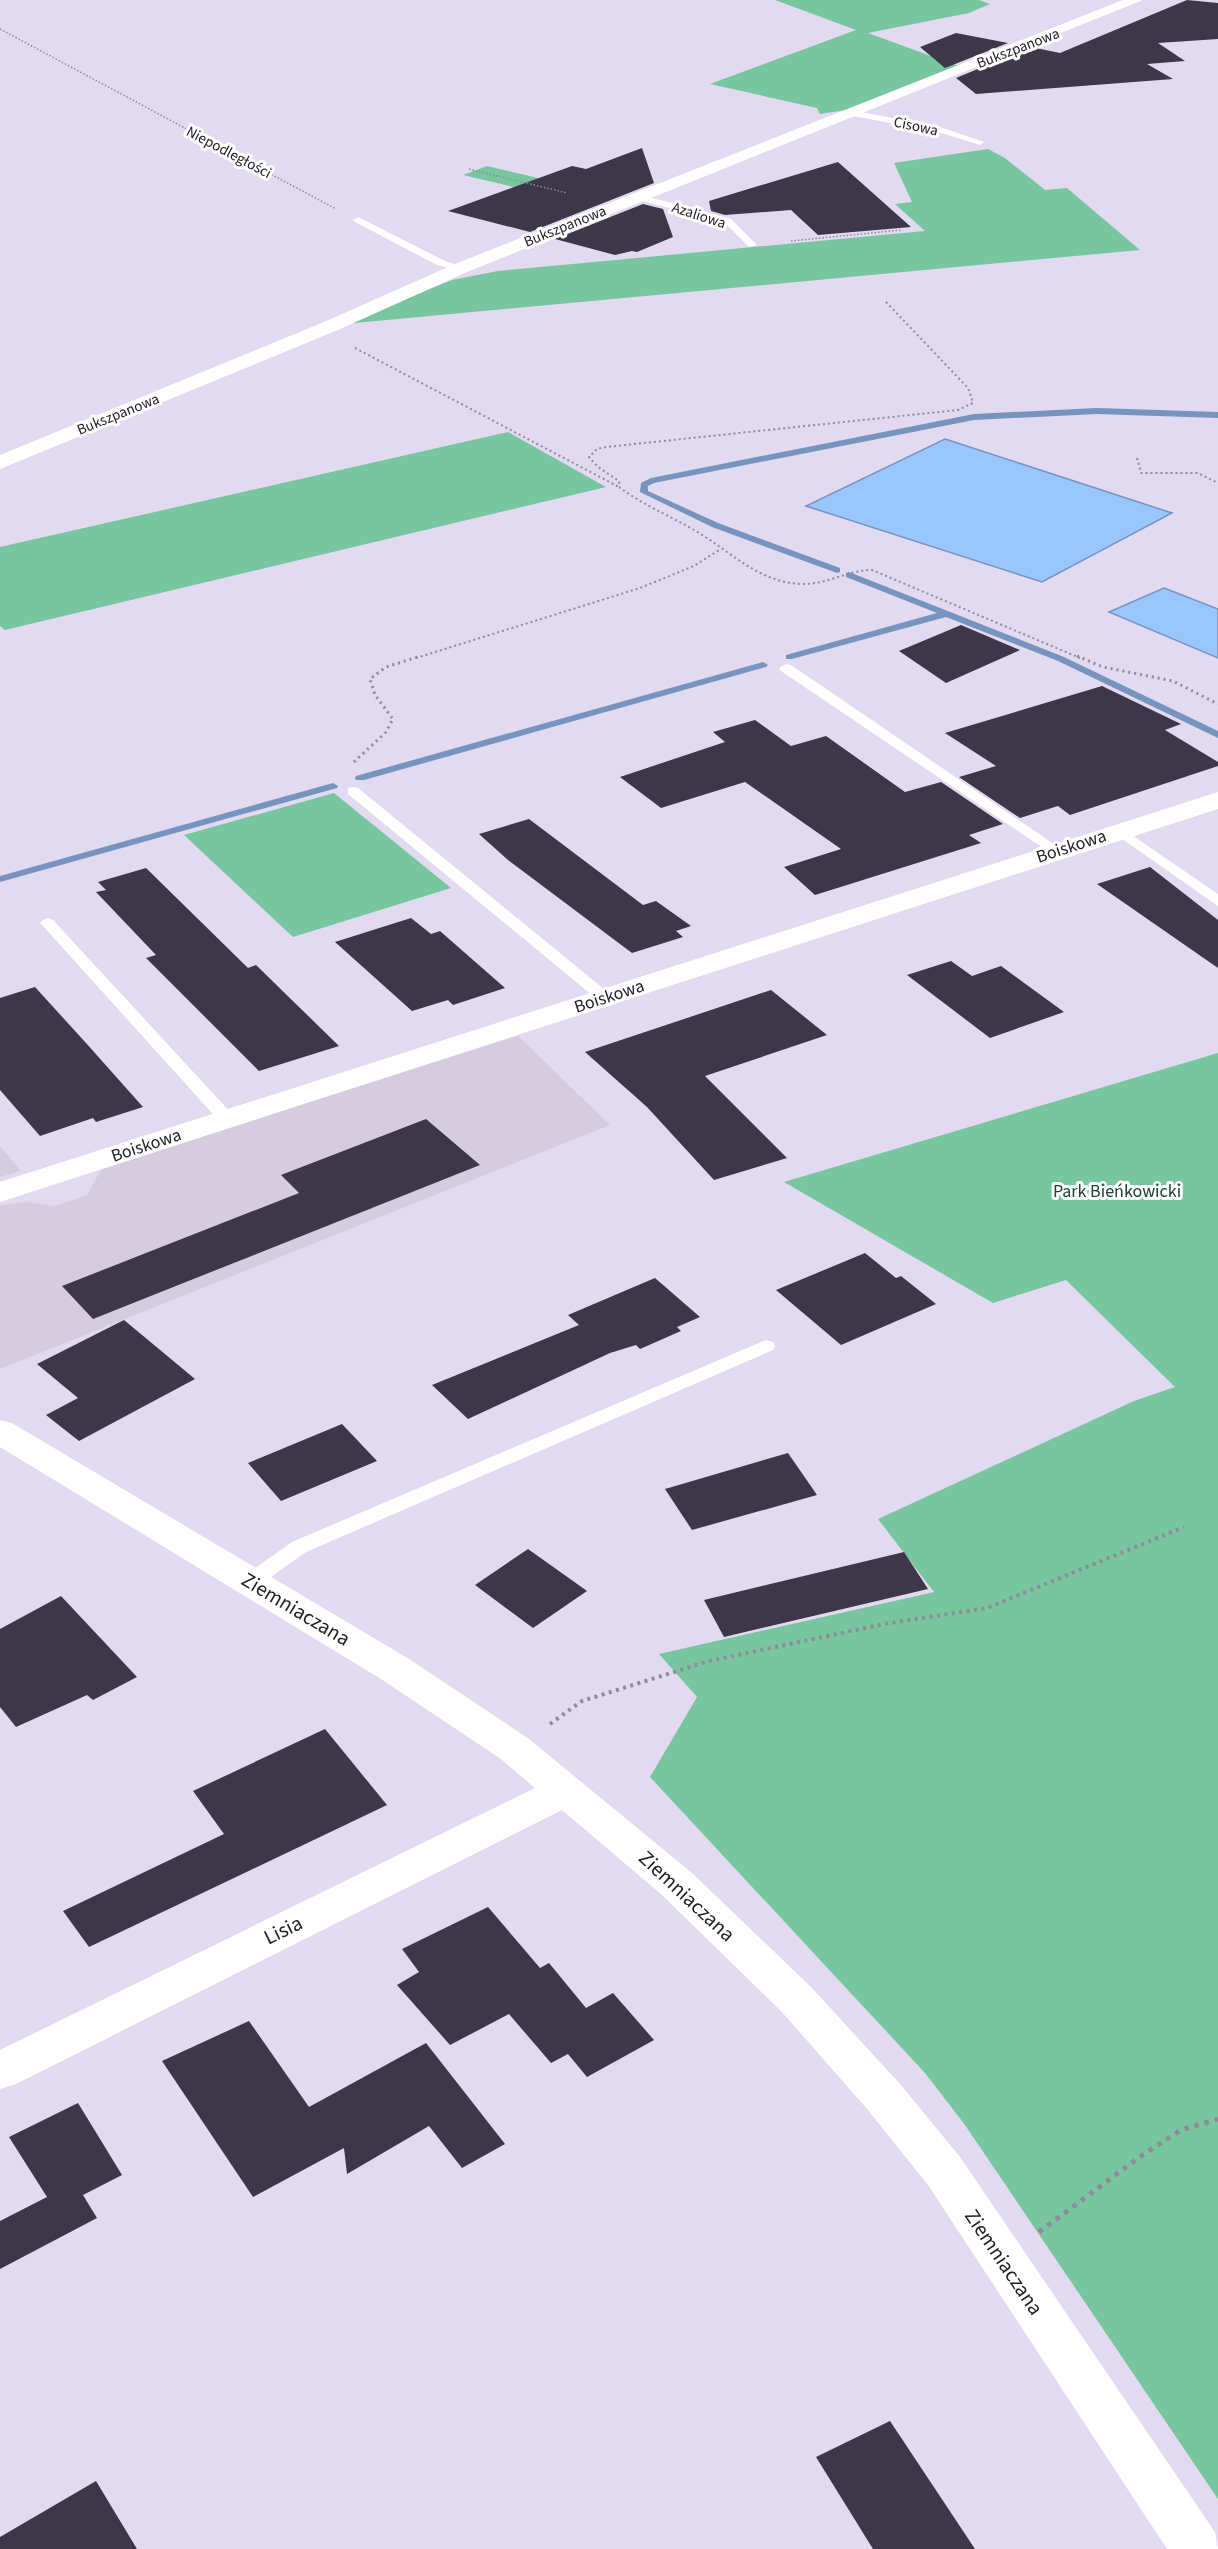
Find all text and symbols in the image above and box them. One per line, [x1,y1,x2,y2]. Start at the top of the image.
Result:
street label: Bukszpanowa [974,23,1063,74]
street label: Cisowa [892,112,940,141]
street label: Niepodległości [182,121,275,184]
street label: Azaliowa [669,197,728,234]
street label: Bukszpanowa [521,200,610,253]
street label: Bukszpanowa [74,388,163,441]
street label: Boiskowa [1033,823,1109,870]
street label: Boiskowa [571,973,647,1020]
street label: Boiskowa [108,1122,184,1169]
park label: Park Bieńkowicki [1053,1179,1181,1204]
street label: Ziemniaczana [236,1565,356,1653]
street label: Ziemniaczana [632,1843,742,1949]
street label: Lisia [258,1908,308,1952]
street label: Ziemniaczana [957,2203,1051,2321]

